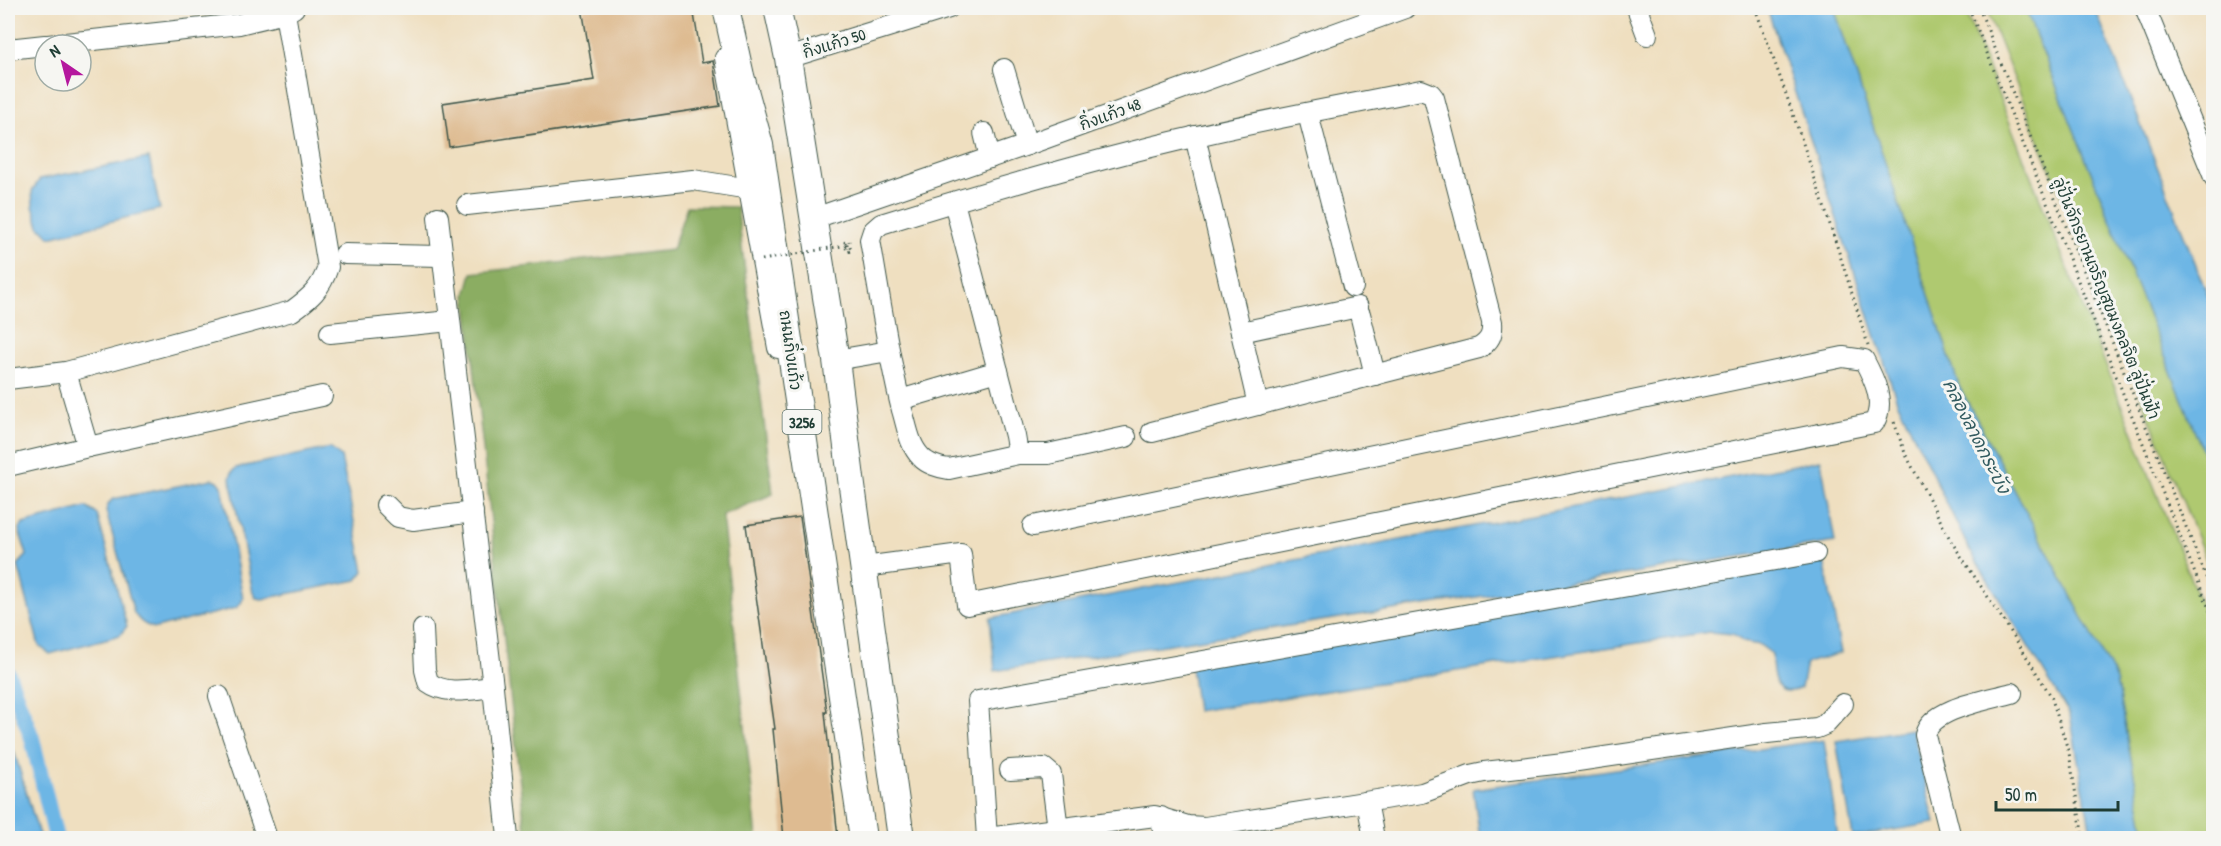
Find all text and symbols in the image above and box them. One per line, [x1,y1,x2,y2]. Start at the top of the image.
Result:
street label: กิ่งแก้ว 50 [799,20,868,63]
north arrow [33,33,93,93]
text: N [45,39,65,62]
street label: กิ่งแก้ว 48 [1075,90,1144,135]
street label: ลู่ปั่นจักรยานเจริญสุขมงคลจิต ลู่ปั่นฟ้า [2046,173,2169,423]
street label: ถนนกิ่งแก้ว [775,308,811,392]
water label: คลองลาดกระบัง [1937,375,2018,499]
road number: 3256 [782,410,822,434]
scale bar [1996,774,2118,812]
text: 50 m [2005,782,2037,807]

